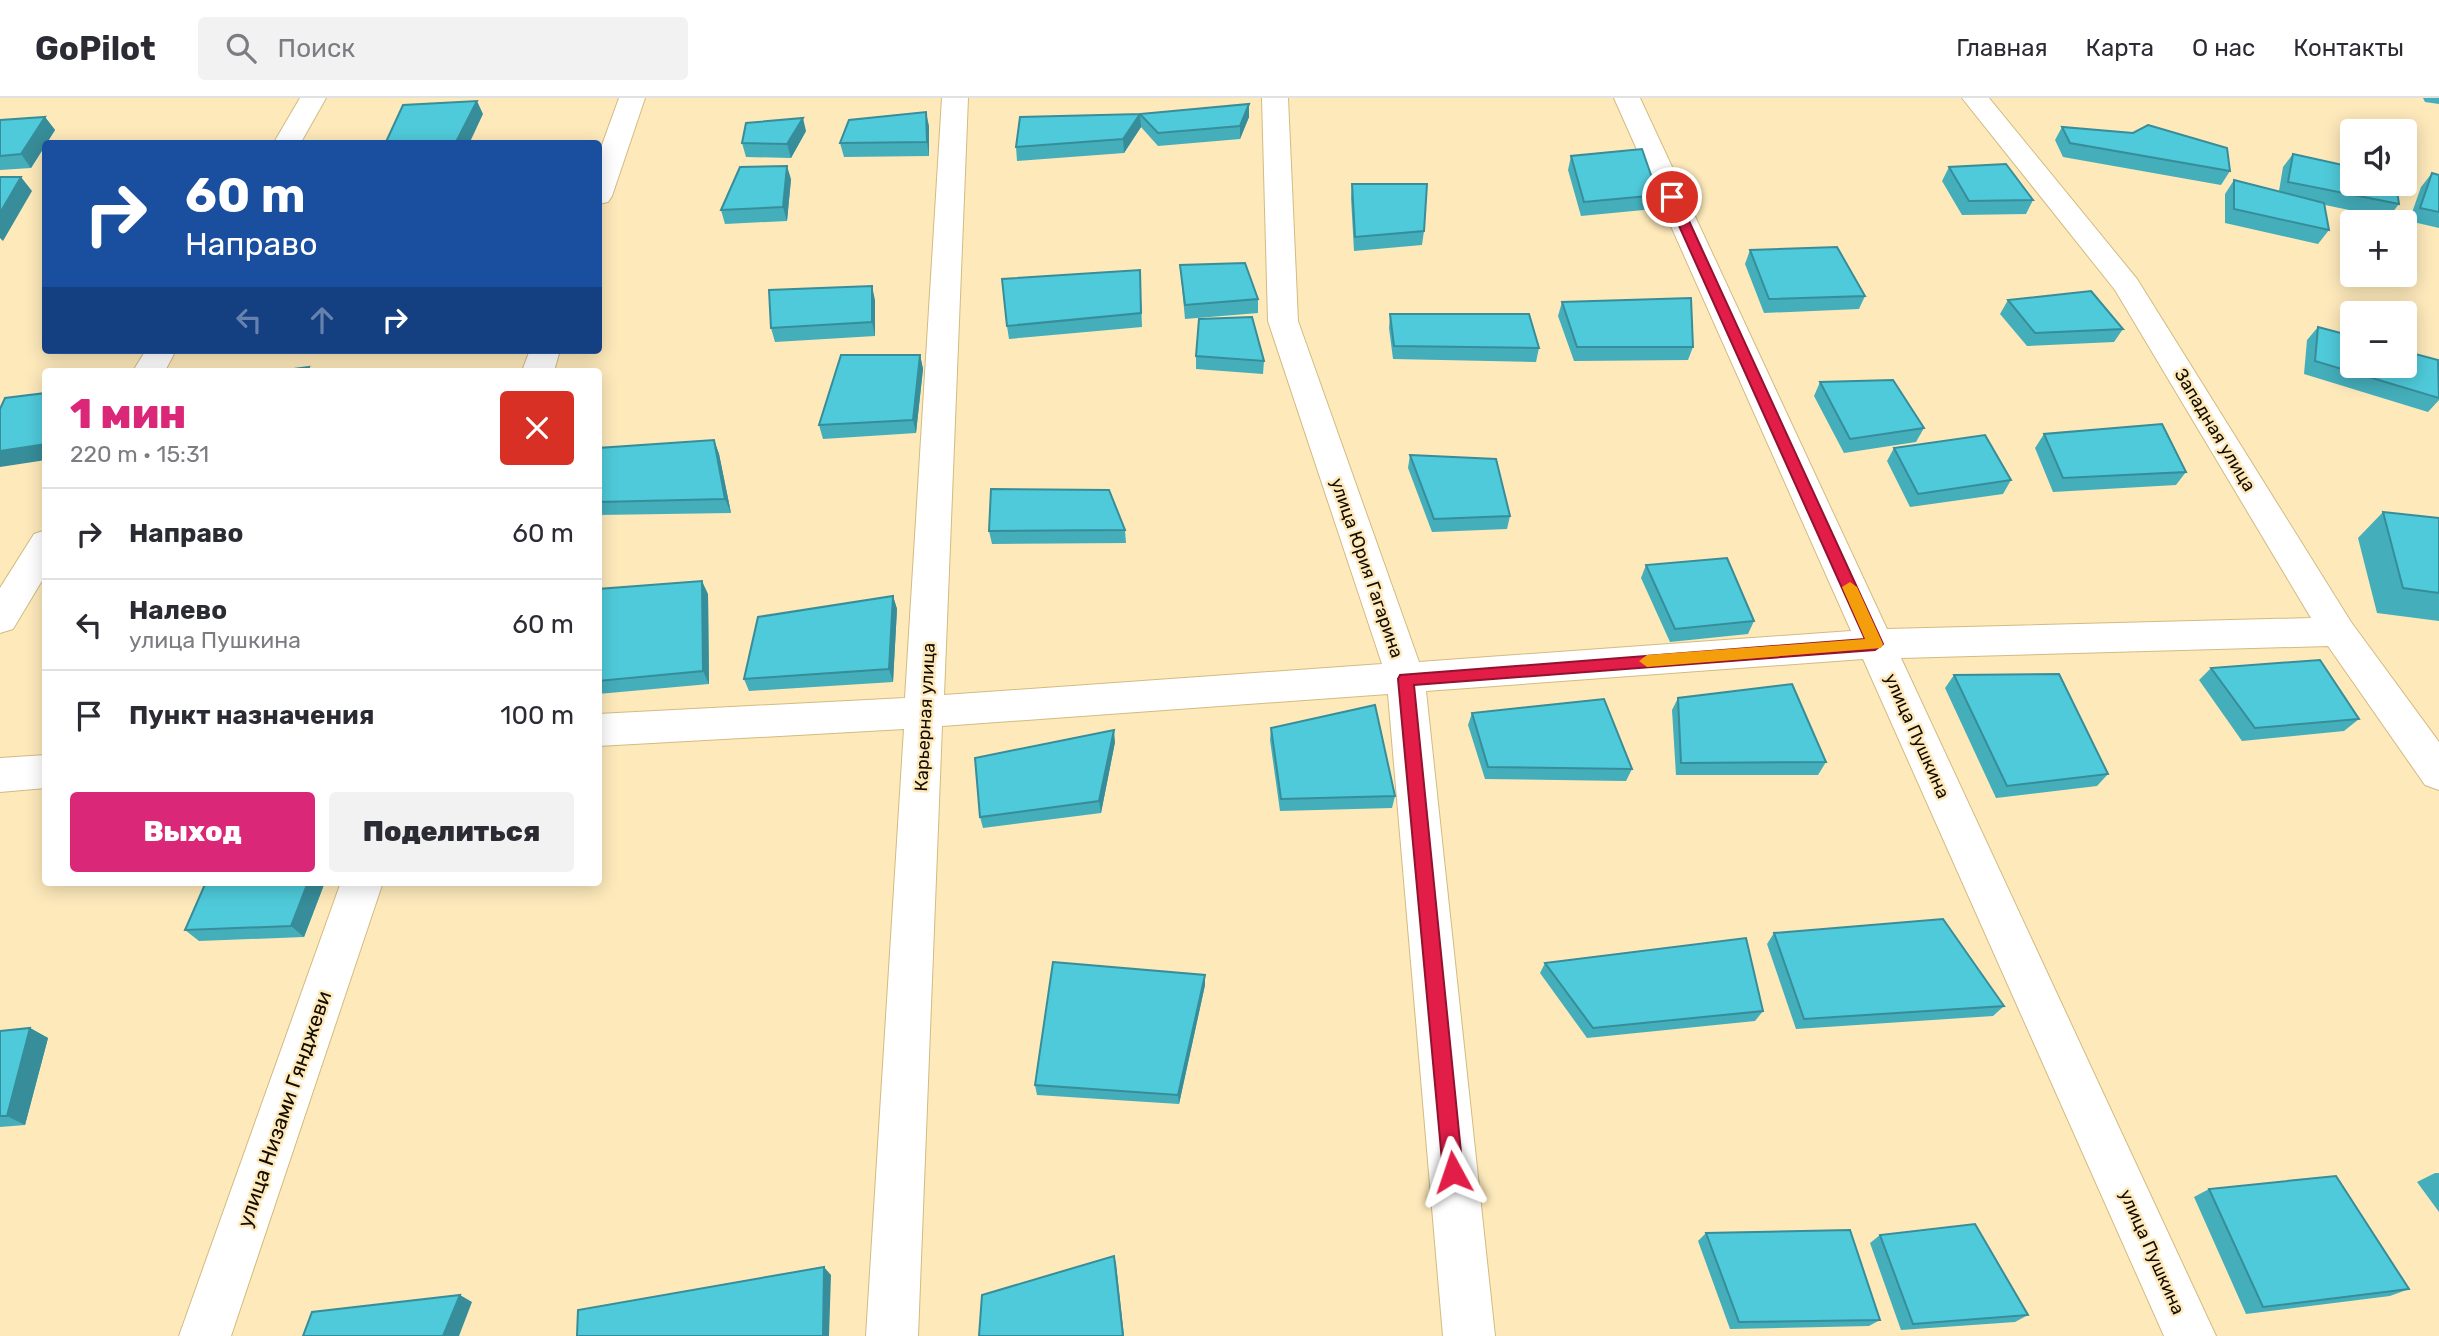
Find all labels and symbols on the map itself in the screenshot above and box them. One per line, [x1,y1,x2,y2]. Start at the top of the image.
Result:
pin [1642,167,1702,227]
street label: Западная улица [2170,365,2260,495]
street label: улица Юрия Гагарина [1326,475,1408,661]
street label: Карьерная улица [910,642,940,792]
street label: улица Пушкина [1880,670,1954,802]
street label: улица Низами Гянджеви [232,987,336,1231]
position arrow [1416,1135,1490,1209]
street label: улица Пушкина [2115,1186,2189,1318]

